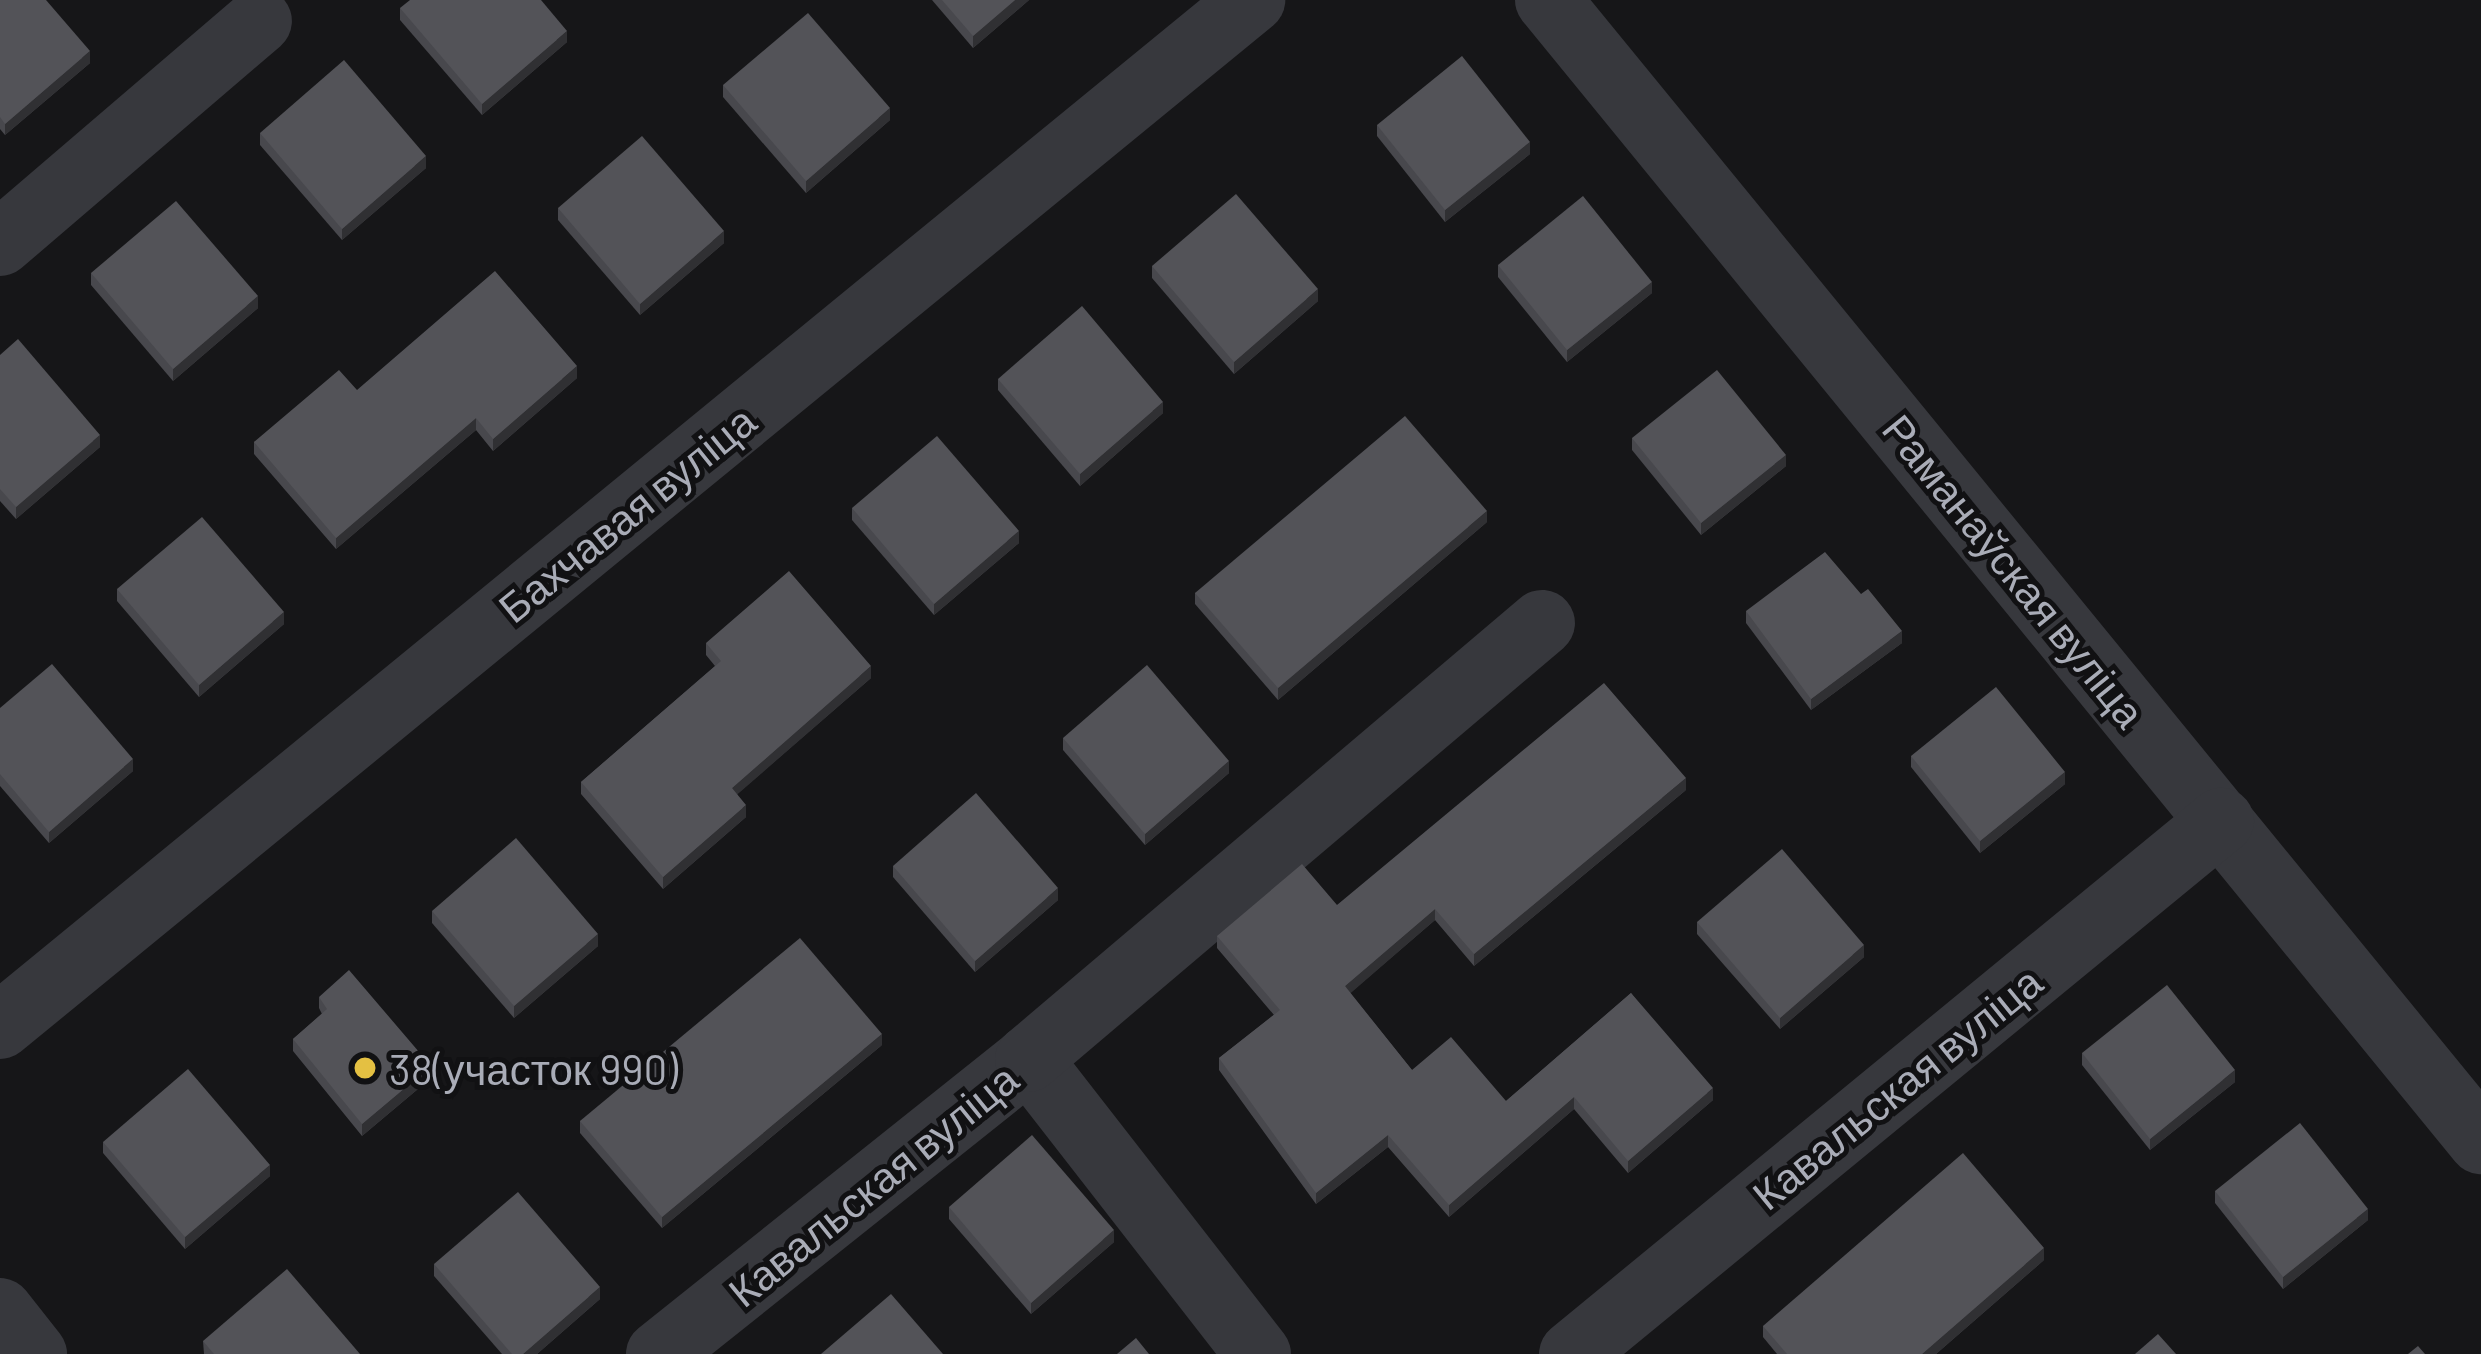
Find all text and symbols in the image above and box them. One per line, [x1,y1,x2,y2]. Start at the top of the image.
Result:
street label: Бахчавая вуліца [488,394,764,632]
street label: Раманаўская вуліца [1874,404,2156,736]
street label: Кавальская вуліца [1741,955,2051,1219]
place label: 38(участок 990) [389,1043,678,1093]
street label: Кавальская вуліца [717,1052,1027,1316]
marker: 38(участок 990) [352,1055,378,1081]

